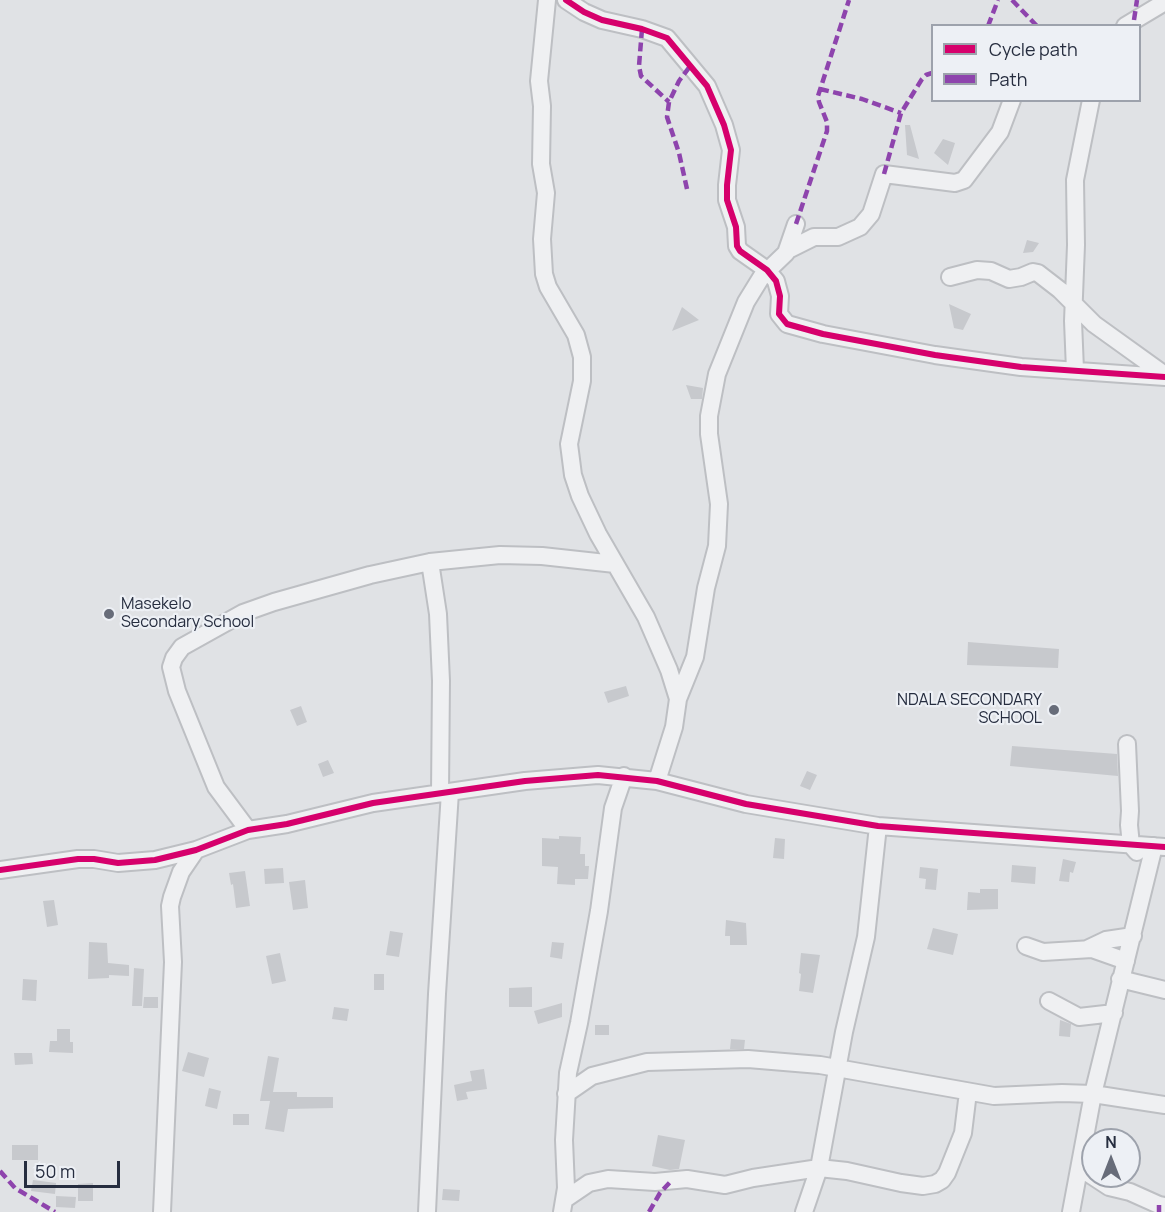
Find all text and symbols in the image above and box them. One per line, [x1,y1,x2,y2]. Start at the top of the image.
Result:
legend [931,24,1141,102]
text: Cycle path [989,37,1078,61]
text: Path [989,67,1027,91]
place label: Masekelo Secondary School [121,595,254,633]
marker: Masekelo Secondary School [102,607,116,621]
place label: NDALA SECONDARY SCHOOL [897,691,1042,729]
marker: NDALA SECONDARY SCHOOL [1047,703,1061,717]
north arrow [1081,1128,1141,1188]
text: N [1105,1131,1117,1153]
scale bar [27,1149,123,1187]
text: 50 m [35,1159,75,1183]

